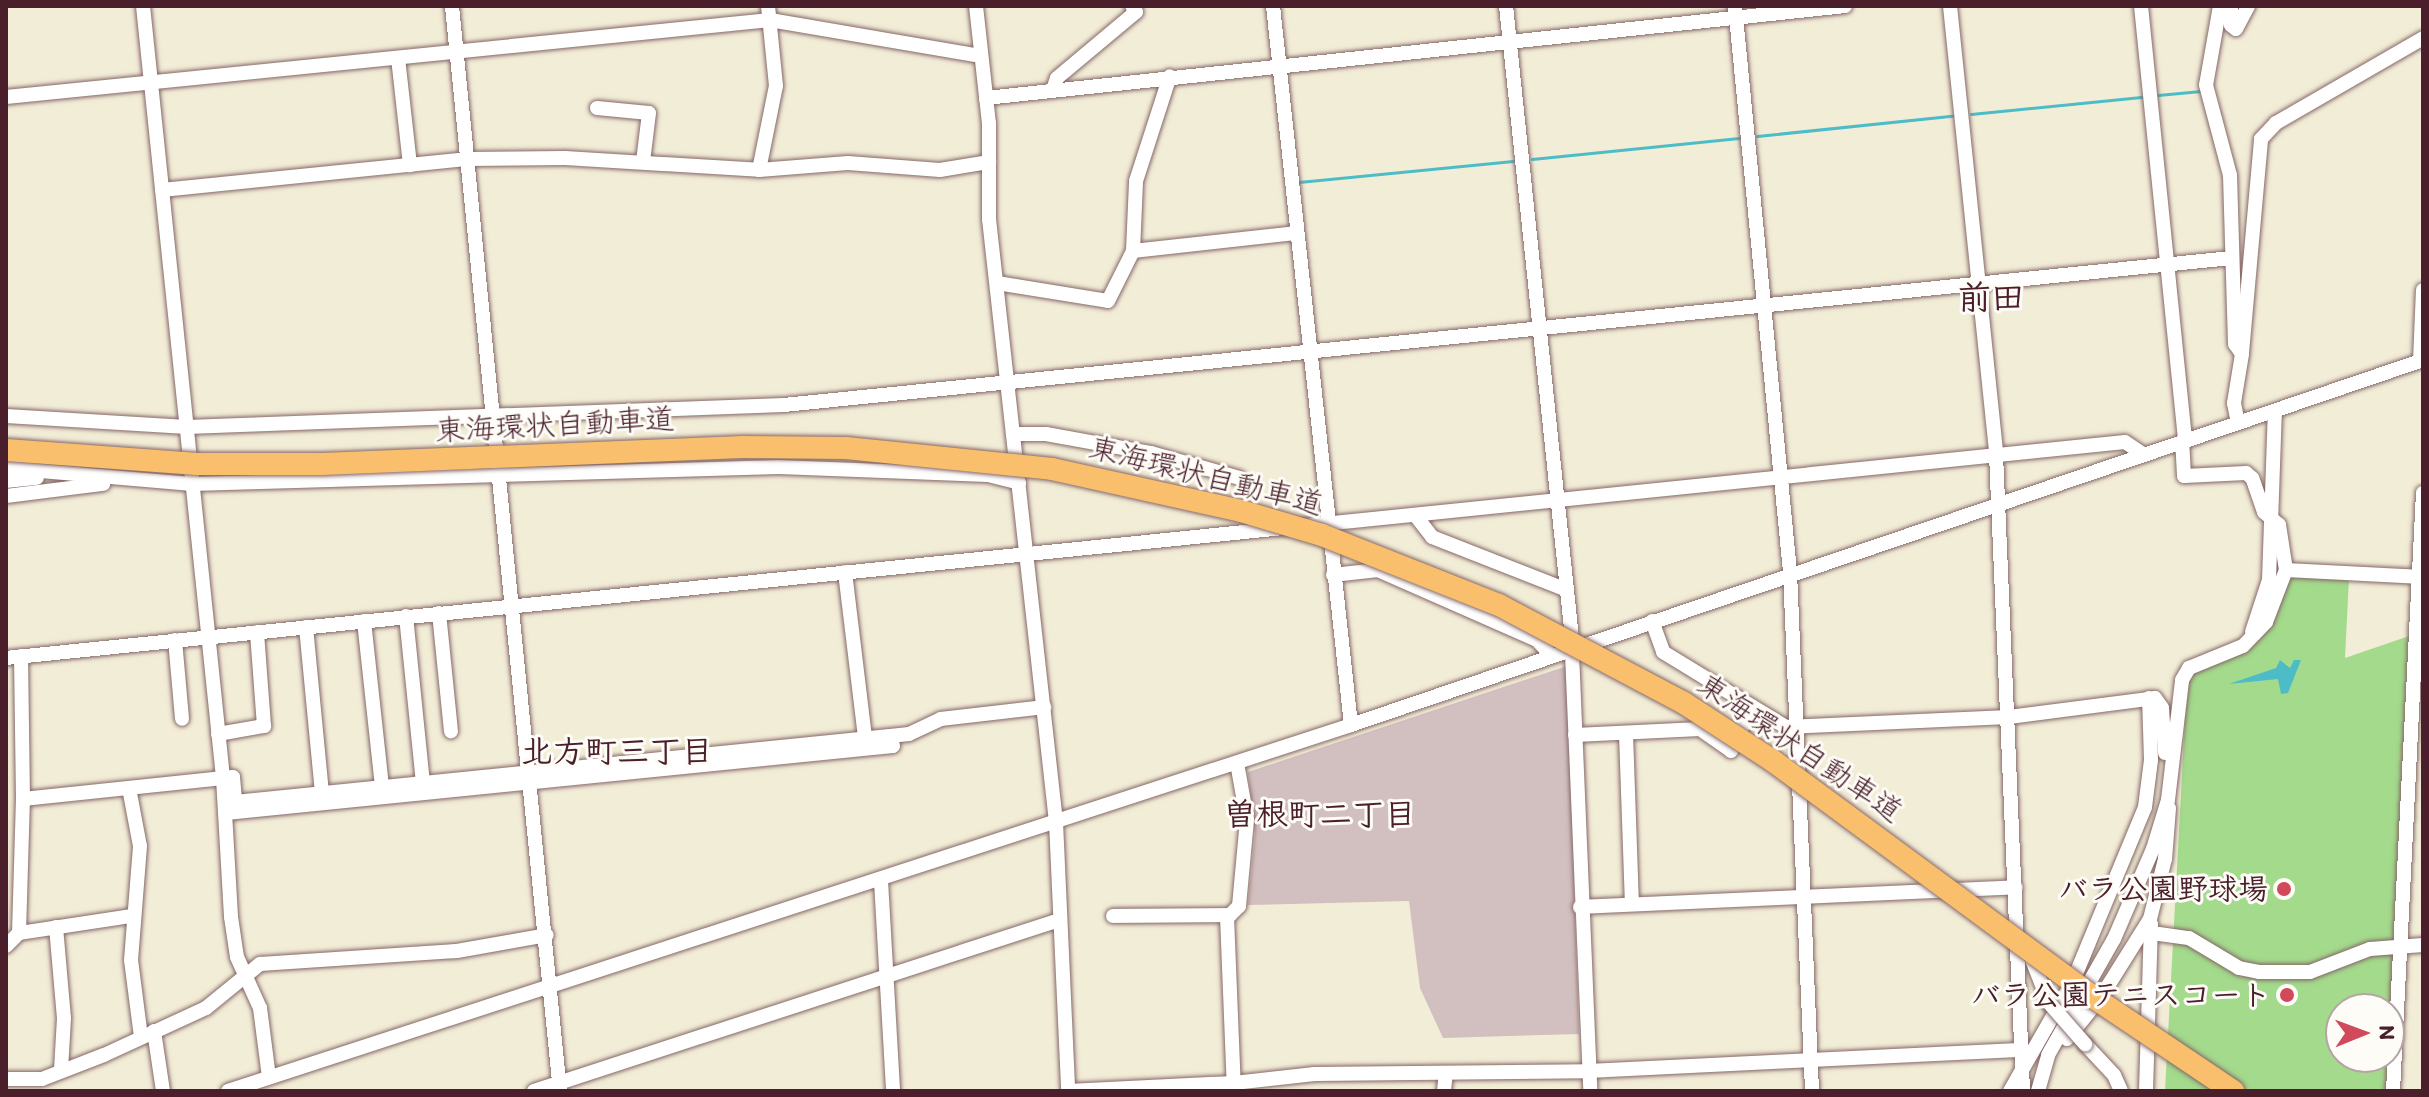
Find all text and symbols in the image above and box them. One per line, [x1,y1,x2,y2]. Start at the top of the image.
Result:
district label: 前田 [1957,278,2025,318]
street label: 東海環状自動車道 [434,401,676,449]
street label: 東海環状自動車道 [1085,430,1327,522]
street label: 東海環状自動車道 [1690,666,1910,830]
district label: 北方町三丁目 [521,732,713,770]
district label: 曽根町二丁目 [1224,795,1416,833]
place label: バラ公園野球場 [2058,871,2268,907]
marker: バラ公園野球場 [2275,880,2293,898]
place label: バラ公園テニスコート [1971,977,2271,1013]
marker: バラ公園テニスコート [2278,986,2296,1004]
north arrow [2325,993,2405,1073]
text: N [2374,1025,2401,1040]

